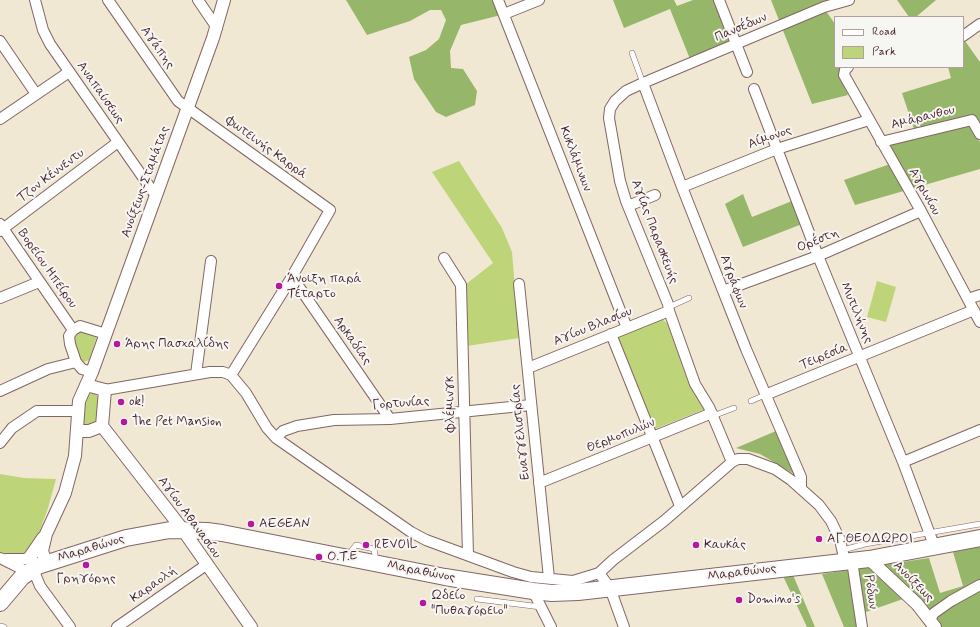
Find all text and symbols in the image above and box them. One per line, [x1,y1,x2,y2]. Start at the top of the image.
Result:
street label: Πανσέδων [713,10,769,46]
legend [834,16,964,68]
street label: Αγάπης [137,24,177,72]
text: Road [872,24,896,40]
text: Park [872,44,896,60]
street label: Αναπαύσεως [73,59,127,127]
street label: Αμάρανθου [890,103,956,133]
street label: Φωτεινής Καρρά [222,113,310,183]
street label: Αίμονος [746,123,794,153]
street label: Ανοίξεως-Σταμάτας [119,124,173,240]
street label: Κυκλάμινων [555,124,595,194]
street label: Τζον Κέννεντυ [14,146,88,206]
street label: Αγρινίου [905,166,943,218]
street label: Αγίας Παρασκευής [627,178,681,286]
street label: Βορείου Ηπείρου [14,226,80,312]
street label: Ορέστη [795,226,841,256]
street label: Αγράφων [716,253,750,311]
place label: Άνοιξη παρά Τέταρτο [287,271,362,302]
street label: Μυτιλήνης [836,280,876,346]
marker: Άνοιξη παρά Τέταρτο [274,281,284,291]
street label: Αγίου Βλασίου [551,304,635,350]
street label: Αρκαδίας [330,314,374,368]
place label: Άρης Πασχαλίδης [125,336,229,352]
marker: Άρης Πασχαλίδης [112,339,122,349]
street label: Τειρεσία [798,340,850,374]
street label: Φλέμινγκ [443,376,459,432]
street label: Ευαγγελιστρίας [508,383,534,481]
place label: ok! [129,394,145,410]
street label: Γορτυνίας [372,394,430,414]
marker: ok! [116,397,126,407]
place label: The Pet Mansion [132,414,221,430]
street label: Θερμοπυλών [584,415,658,457]
marker: The Pet Mansion [119,417,129,427]
street label: Αγίου Αθανασίου [154,474,224,562]
place label: AEGEAN [259,516,310,532]
marker: AEGEAN [246,519,256,529]
street label: Μαραθώνος [56,531,126,567]
place label: ΑΓ.ΘΕΟΔΩΡΟΙ [827,531,913,547]
marker: ΑΓ.ΘΕΟΔΩΡΟΙ [814,534,824,544]
place label: REVOIL [374,537,418,553]
place label: Καυκάς [704,537,746,553]
marker: REVOIL [361,540,371,550]
marker: Καυκάς [691,540,701,550]
place label: Ο.Τ.Ε [327,549,357,565]
marker: Ο.Τ.Ε [314,552,324,562]
street label: Μαραθώνος [386,558,456,586]
street label: Ανοίξεως [889,558,937,606]
marker: Γρηγόρης [81,560,91,570]
street label: Μαραθώνος [707,561,777,585]
street label: Καραολή [128,563,180,607]
place label: Γρηγόρης [56,571,116,587]
street label: Ρόδων [860,574,880,610]
place label: Ωδείο "Πυθαγόρειο" [431,588,508,619]
place label: Domino's [747,592,800,608]
marker: Domino's [734,595,744,605]
marker: Ωδείο "Πυθαγόρειο" [418,598,428,608]

